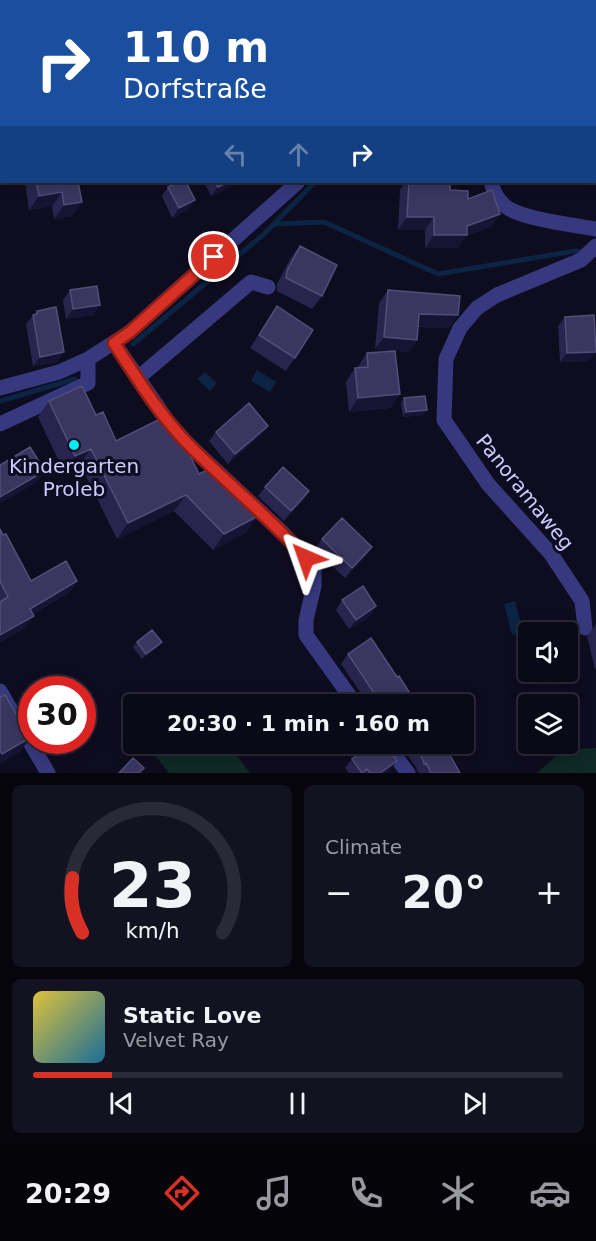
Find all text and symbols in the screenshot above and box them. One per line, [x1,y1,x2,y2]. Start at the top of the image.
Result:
text: 110 m [123,23,269,72]
icon: right [24,24,102,102]
text: Dorfstraße [123,73,267,104]
icon: left [219,138,252,171]
icon: ahead [282,138,315,171]
icon: right [345,138,378,171]
pin [188,231,239,282]
icon: arrive [197,240,230,273]
street label: Panoramaweg [471,429,579,555]
marker: Kindergarten Proleb [67,438,81,452]
place label: Kindergarten Proleb [9,454,139,501]
position arrow [274,526,338,590]
map controls [518,622,578,754]
button: sound [518,622,578,682]
speed limit sign: 30 [18,676,96,754]
button: layers [518,694,578,754]
text: 20:30 · 1 min · 160 m [167,711,430,736]
text: Climate [325,835,402,859]
text: 23 [109,849,195,922]
text: 20° [401,866,487,919]
text: − [325,873,353,912]
text: + [535,873,563,912]
text: km/h [125,918,179,943]
text: Static Love [123,1003,261,1028]
text: Velvet Ray [123,1028,229,1052]
icon: previous [105,1087,138,1120]
icon: pause [281,1087,314,1120]
icon: next [458,1087,491,1120]
icon: directions [161,1172,203,1214]
icon: music [253,1172,295,1214]
icon: phone [345,1172,387,1214]
icon: climate [437,1172,479,1214]
icon: car [529,1172,571,1214]
text: 20:29 [25,1178,111,1209]

